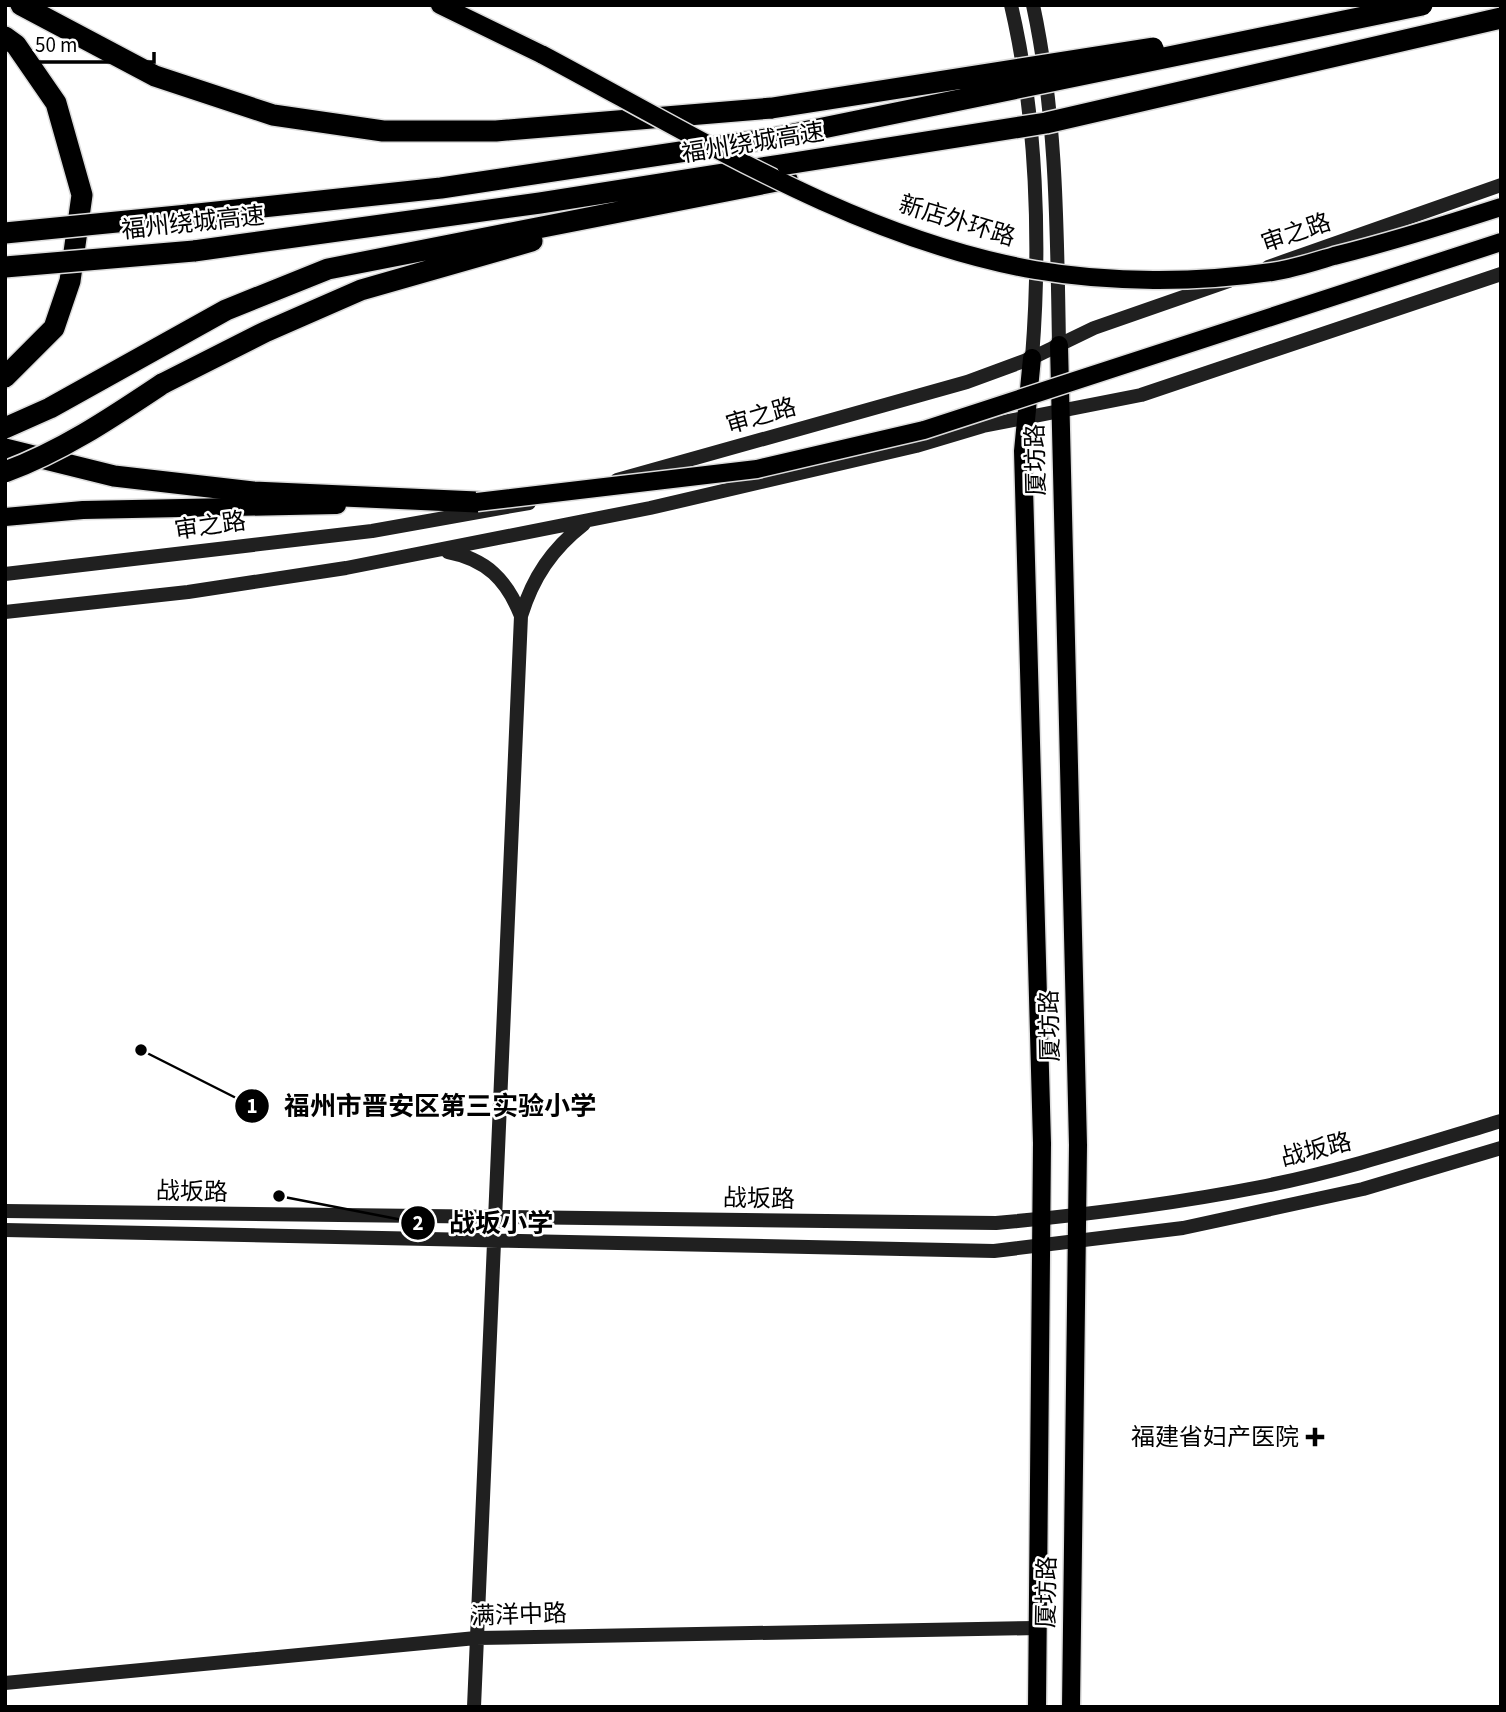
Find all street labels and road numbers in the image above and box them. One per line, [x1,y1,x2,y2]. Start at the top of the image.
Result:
street label: 福州绕城高速 [679,114,827,172]
street label: 新店外环路 [895,187,1019,255]
street label: 福州绕城高速 [120,198,266,248]
street label: 审之路 [1256,205,1336,261]
street label: 审之路 [722,389,800,443]
street label: 厦坊路 [1018,424,1054,496]
street label: 审之路 [172,504,248,548]
street label: 厦坊路 [1032,990,1068,1062]
street label: 战坂路 [1277,1124,1355,1176]
street label: 战坂路 [156,1174,228,1210]
street label: 战坂路 [723,1181,795,1217]
street label: 厦坊路 [1029,1556,1065,1628]
street label: 满洋中路 [470,1596,568,1634]

